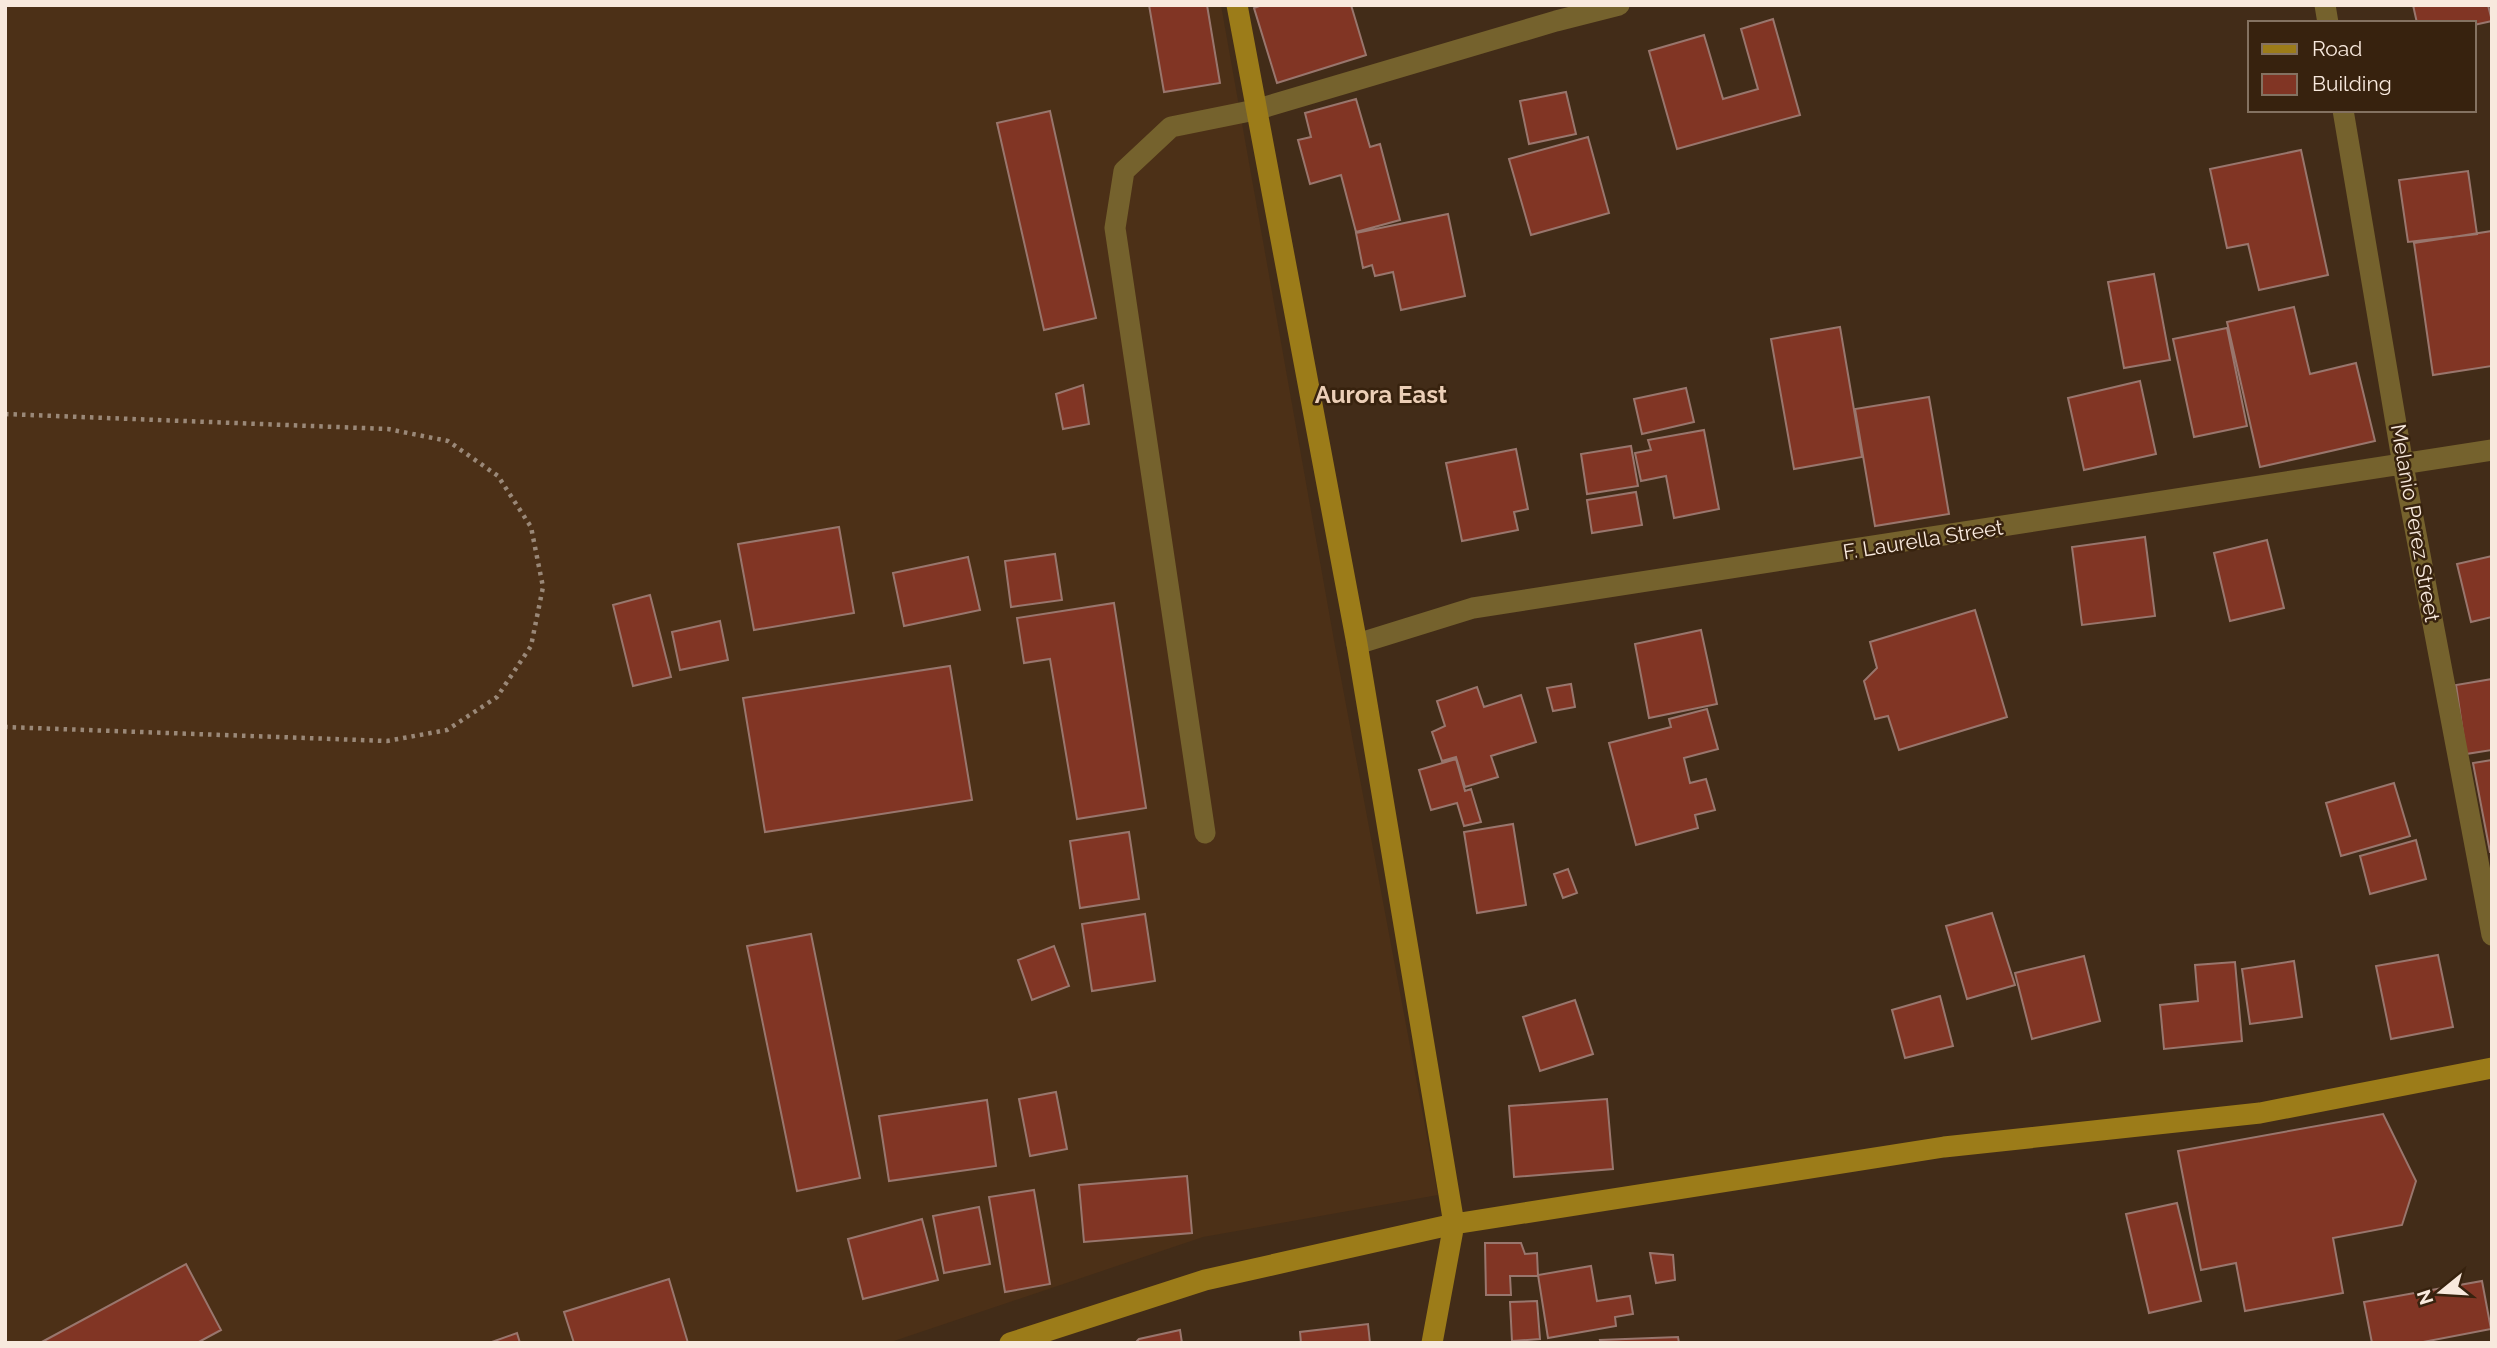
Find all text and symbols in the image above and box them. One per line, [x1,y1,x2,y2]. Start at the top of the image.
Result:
legend [2248,21,2476,112]
text: Road [2312,36,2362,61]
text: Building [2312,71,2392,96]
district label: Aurora East [1315,380,1447,409]
street label: Melanio Perez Street [2386,422,2445,624]
street label: F. Laurella Street [1841,515,2005,565]
north arrow [2406,1257,2476,1327]
text: N [2412,1287,2438,1308]

